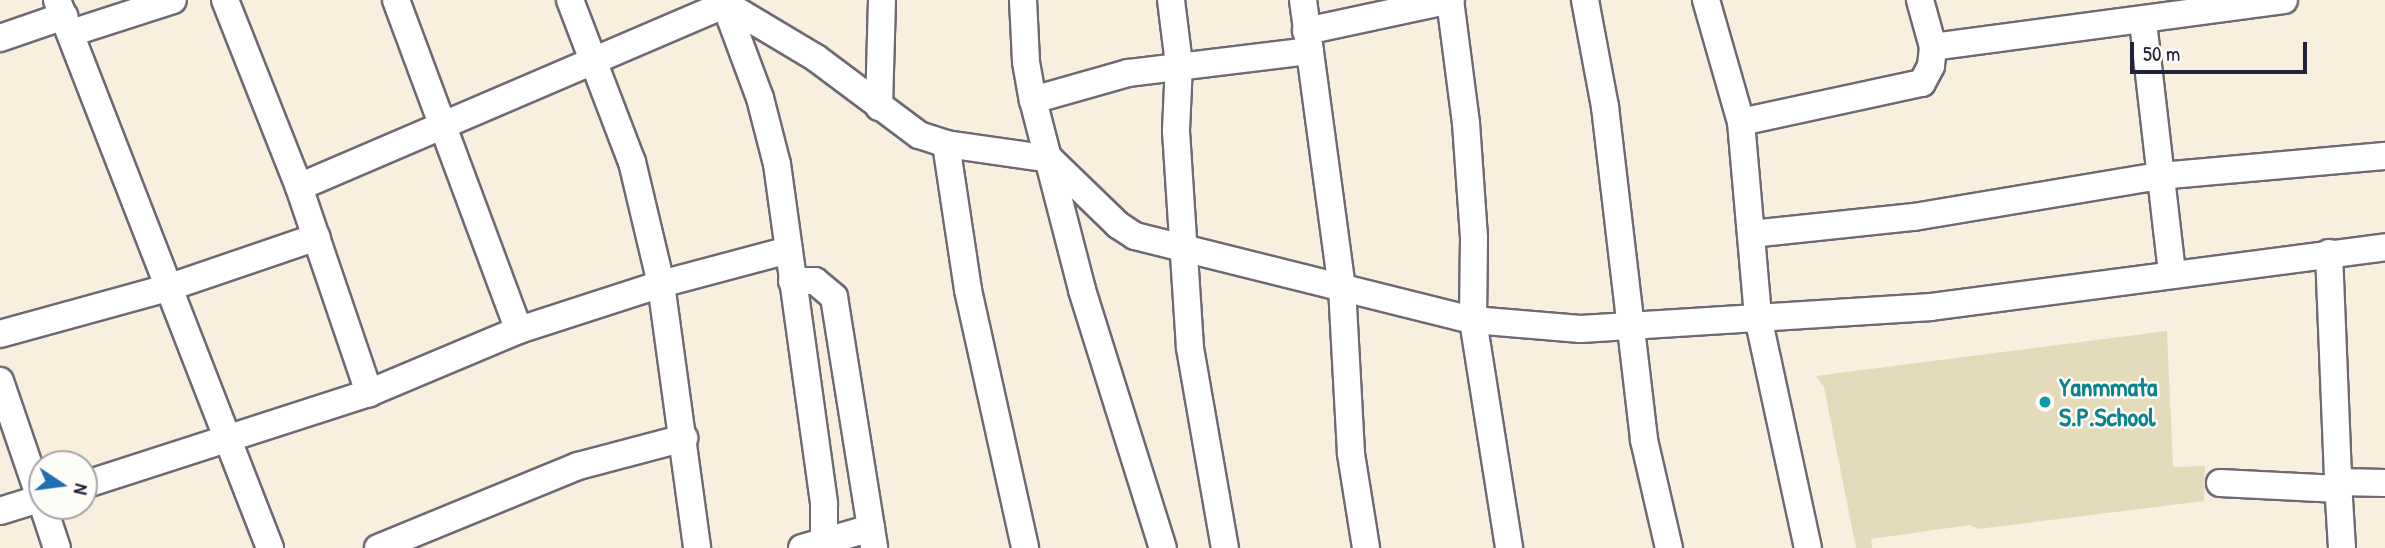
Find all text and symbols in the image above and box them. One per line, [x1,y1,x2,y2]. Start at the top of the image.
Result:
scale bar [2133,28,2310,72]
text: 50 m [2143,39,2180,68]
place label: Yanmmata S.P.School [2059,371,2157,432]
marker: Yanmmata S.P.School [2037,394,2053,410]
north arrow [28,450,98,520]
text: N [68,481,95,497]

